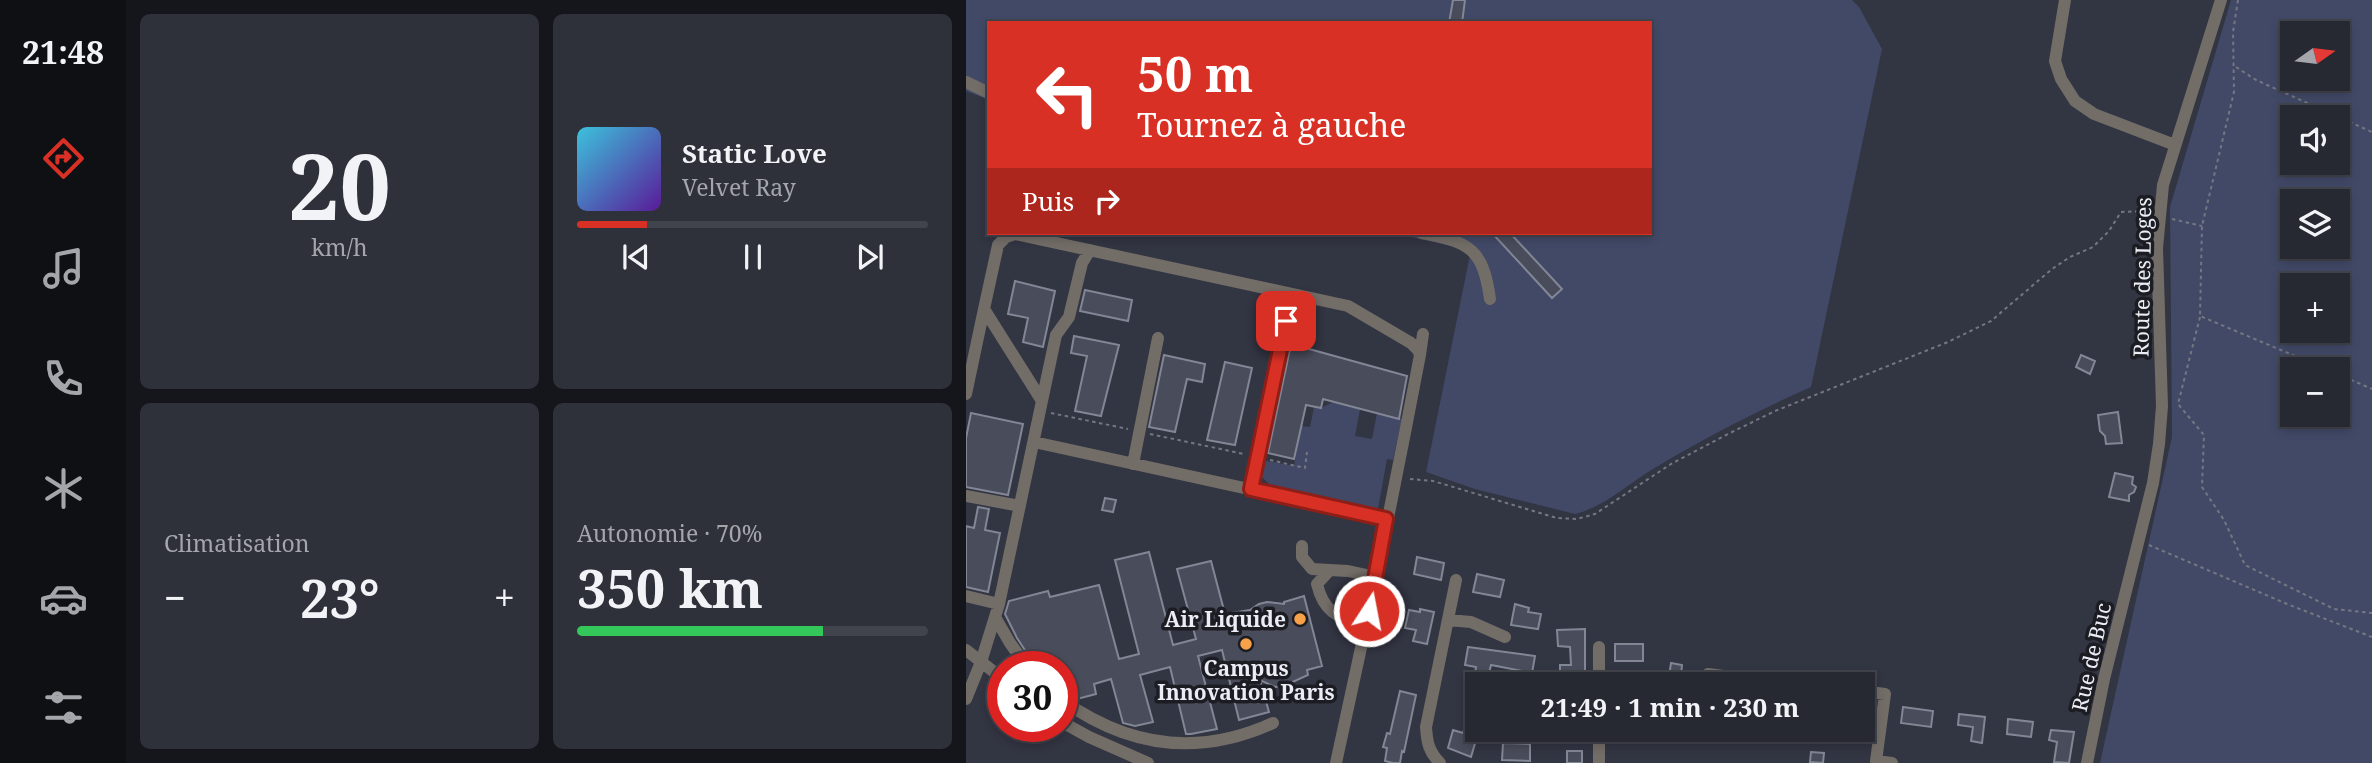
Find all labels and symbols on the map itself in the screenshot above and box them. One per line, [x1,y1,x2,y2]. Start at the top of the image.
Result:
north arrow [2280,21,2350,91]
street label: Route des Loges [2127,197,2157,357]
pin [1256,291,1316,351]
position arrow [1332,574,1406,648]
street label: Rue de Buc [2065,600,2117,714]
place label: Air Liquide [1165,605,1286,633]
marker: Air Liquide [1292,611,1308,627]
marker: Campus Innovation Paris [1238,636,1254,652]
speed limit sign: 30 [987,651,1078,742]
place label: Campus Innovation Paris [1157,654,1335,706]

